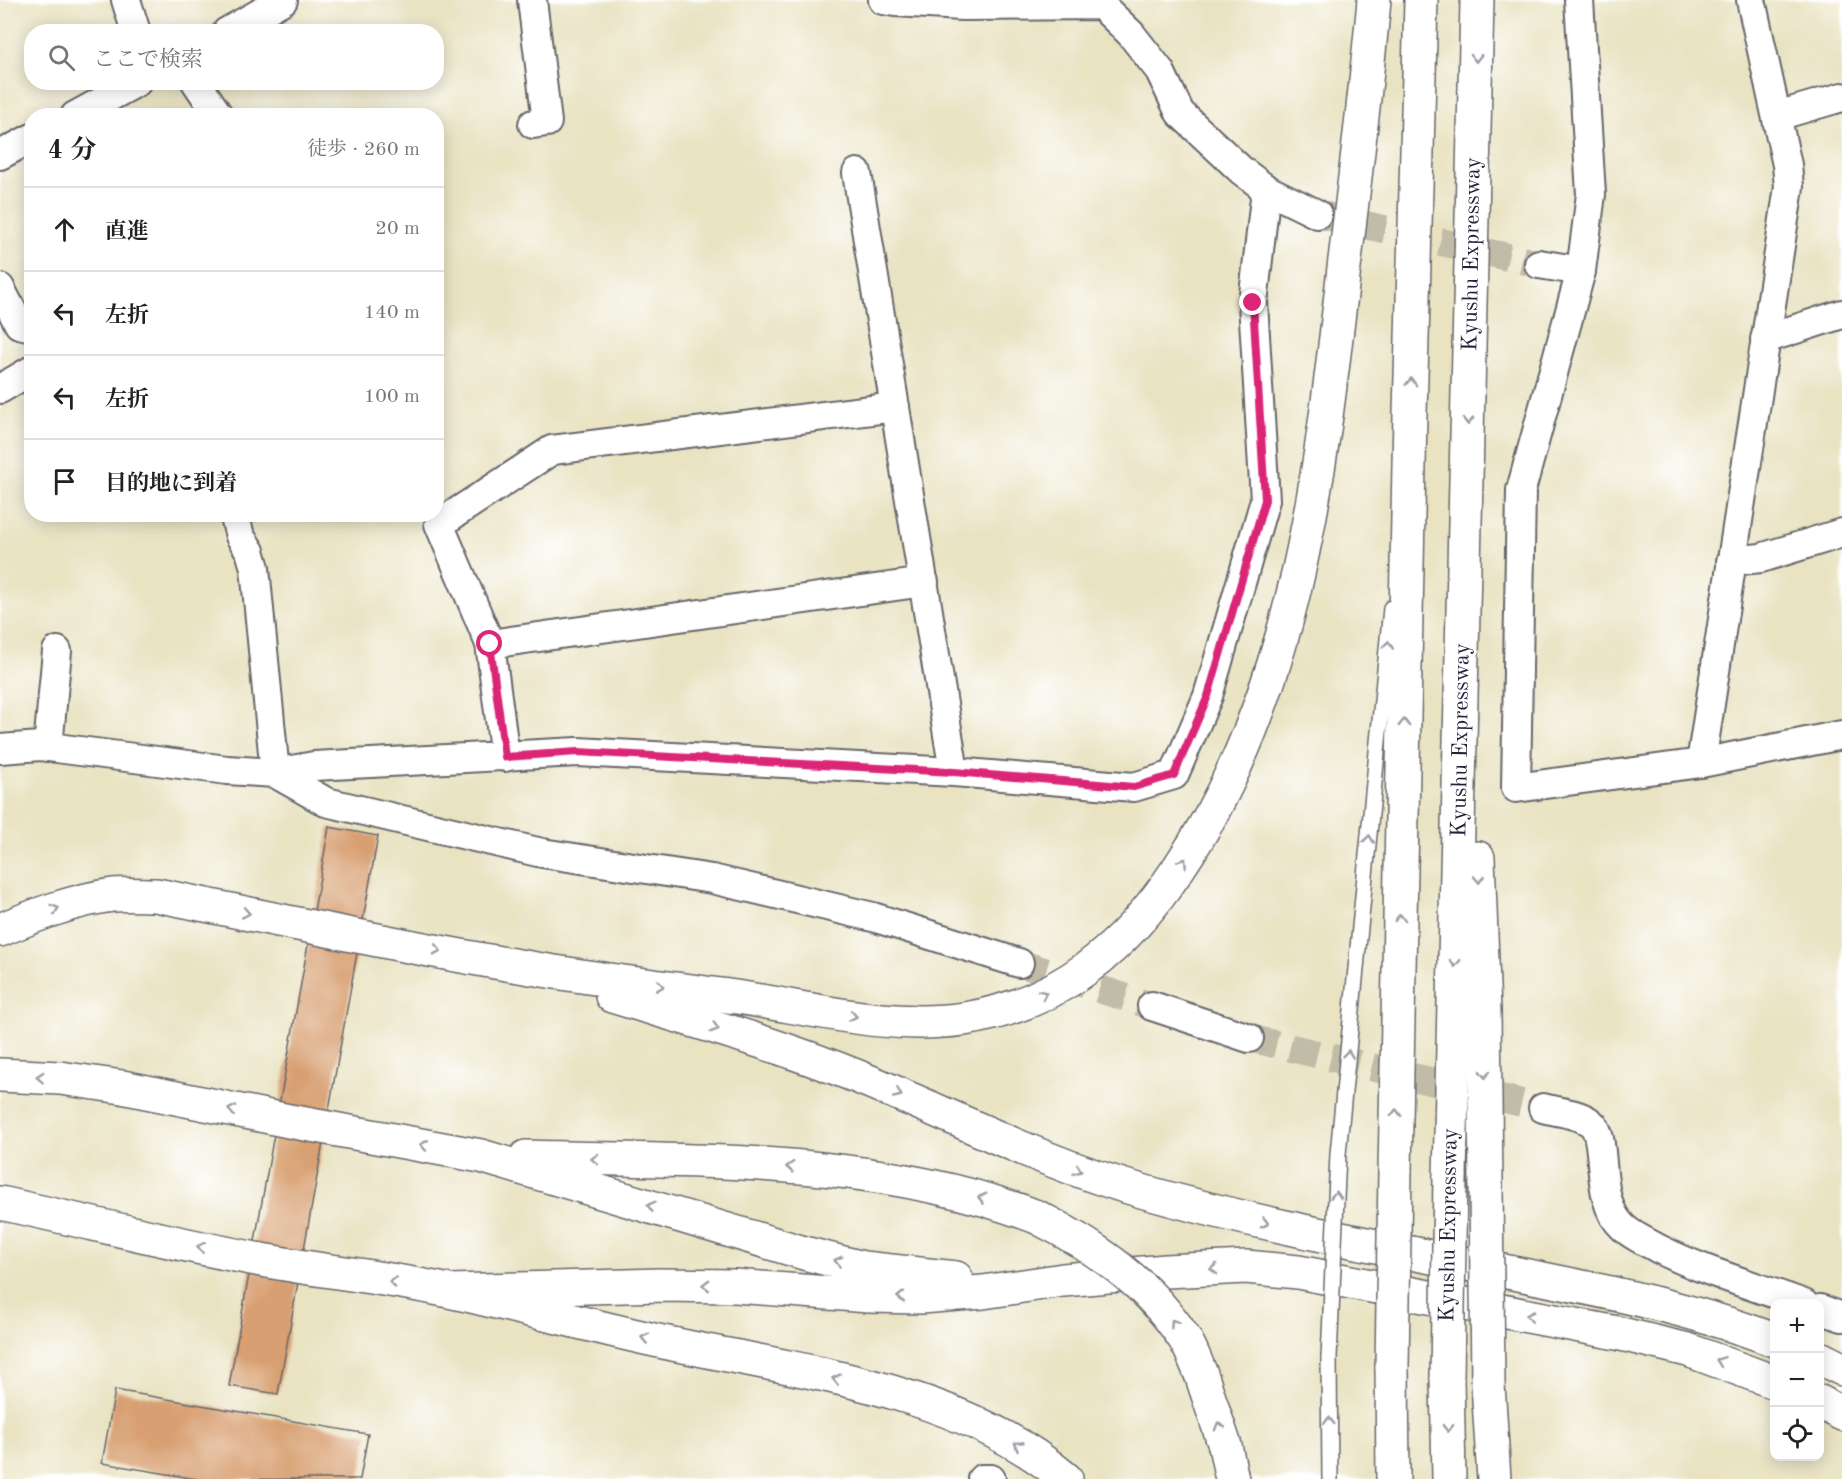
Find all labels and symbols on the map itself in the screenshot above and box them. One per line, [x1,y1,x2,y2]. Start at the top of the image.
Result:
one-way arrow [1470,54,1482,63]
street label: Kyushu Expressway [1459,156,1485,351]
route end [1239,289,1265,315]
one-way arrow [1405,377,1417,386]
one-way arrow [1462,417,1474,426]
route start [476,630,502,656]
one-way arrow [1381,640,1394,650]
street label: Kyushu Expressway [1448,642,1474,837]
one-way arrow [1398,719,1410,728]
one-way arrow [1362,835,1375,844]
one-way arrow [1176,858,1187,869]
one-way arrow [1473,874,1485,883]
one-way arrow [49,904,59,916]
one-way arrow [241,906,251,919]
one-way arrow [1394,914,1407,923]
one-way arrow [432,943,442,956]
one-way arrow [1449,958,1462,967]
one-way arrow [655,980,664,992]
one-way arrow [1036,989,1047,1001]
one-way arrow [847,1009,857,1022]
one-way arrow [709,1020,720,1033]
one-way arrow [1341,1050,1354,1059]
one-way arrow [1478,1069,1491,1078]
one-way arrow [35,1071,44,1084]
one-way arrow [892,1087,903,1099]
one-way arrow [227,1104,237,1117]
one-way arrow [1390,1109,1402,1118]
street label: Kyushu Expressway [1436,1127,1462,1322]
one-way arrow [419,1139,429,1152]
one-way arrow [591,1153,600,1166]
one-way arrow [785,1161,795,1174]
one-way arrow [1072,1163,1083,1175]
one-way arrow [1330,1190,1343,1199]
one-way arrow [977,1193,988,1205]
one-way arrow [646,1201,657,1213]
one-way arrow [1260,1216,1270,1229]
one-way arrow [196,1241,206,1254]
one-way arrow [833,1256,843,1269]
one-way arrow [1209,1262,1218,1275]
one-way arrow [388,1276,397,1288]
one-way arrow [702,1279,711,1292]
one-way arrow [896,1291,905,1303]
one-way arrow [1526,1310,1536,1323]
one-way arrow [1170,1319,1181,1330]
one-way arrow [641,1332,651,1345]
one-way arrow [1715,1355,1726,1368]
one-way arrow [831,1373,841,1386]
one-way arrow [1323,1416,1336,1425]
one-way arrow [1214,1421,1226,1432]
one-way arrow [1441,1424,1454,1433]
one-way arrow [1014,1441,1025,1452]

